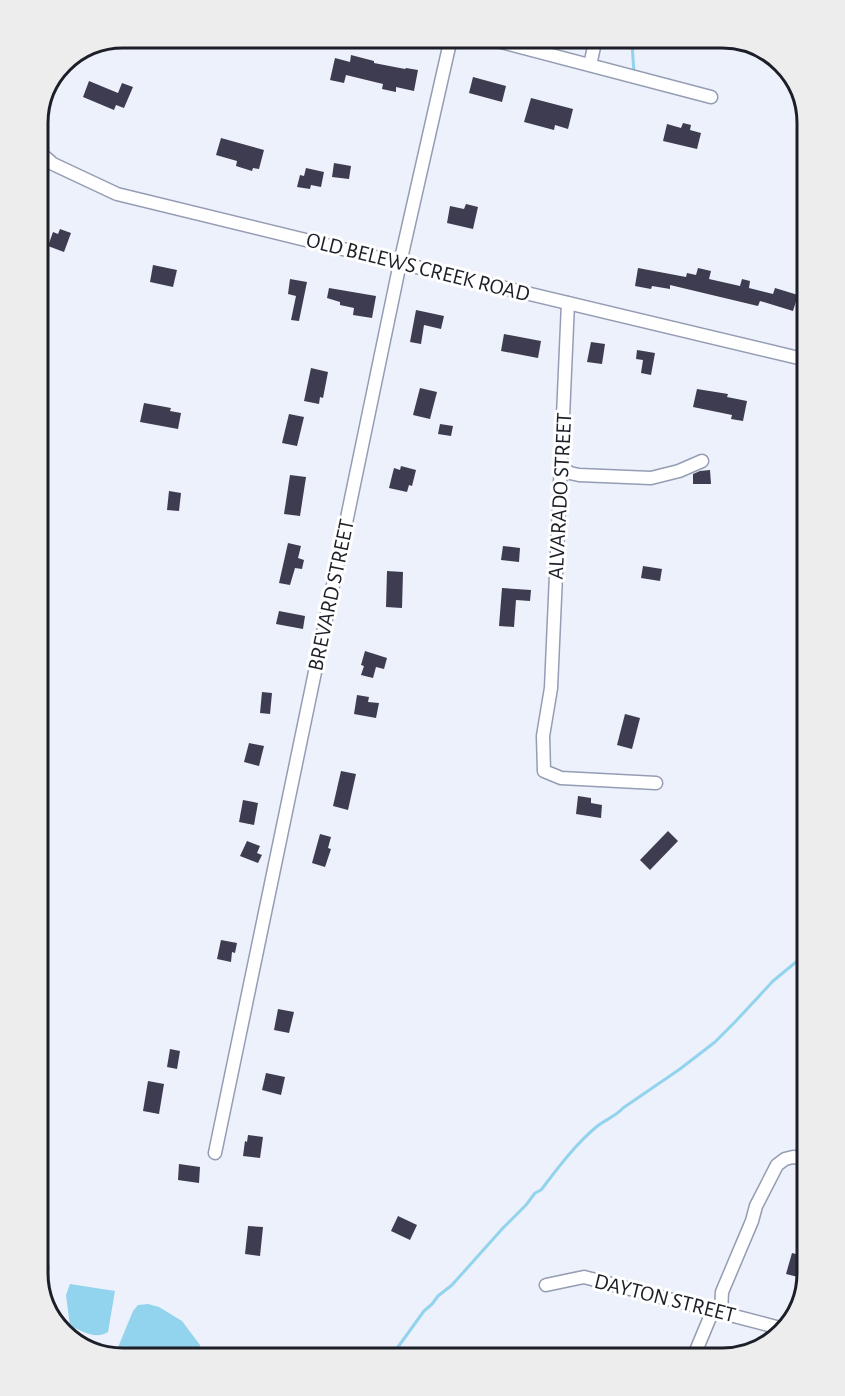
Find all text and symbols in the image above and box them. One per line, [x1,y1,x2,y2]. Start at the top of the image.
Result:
street label: OLD BELEWS CREEK ROAD [304,229,532,305]
street label: ALVARADO STREET [545,412,575,580]
street label: BREVARD STREET [304,517,358,673]
street label: DAYTON STREET [592,1270,738,1326]

